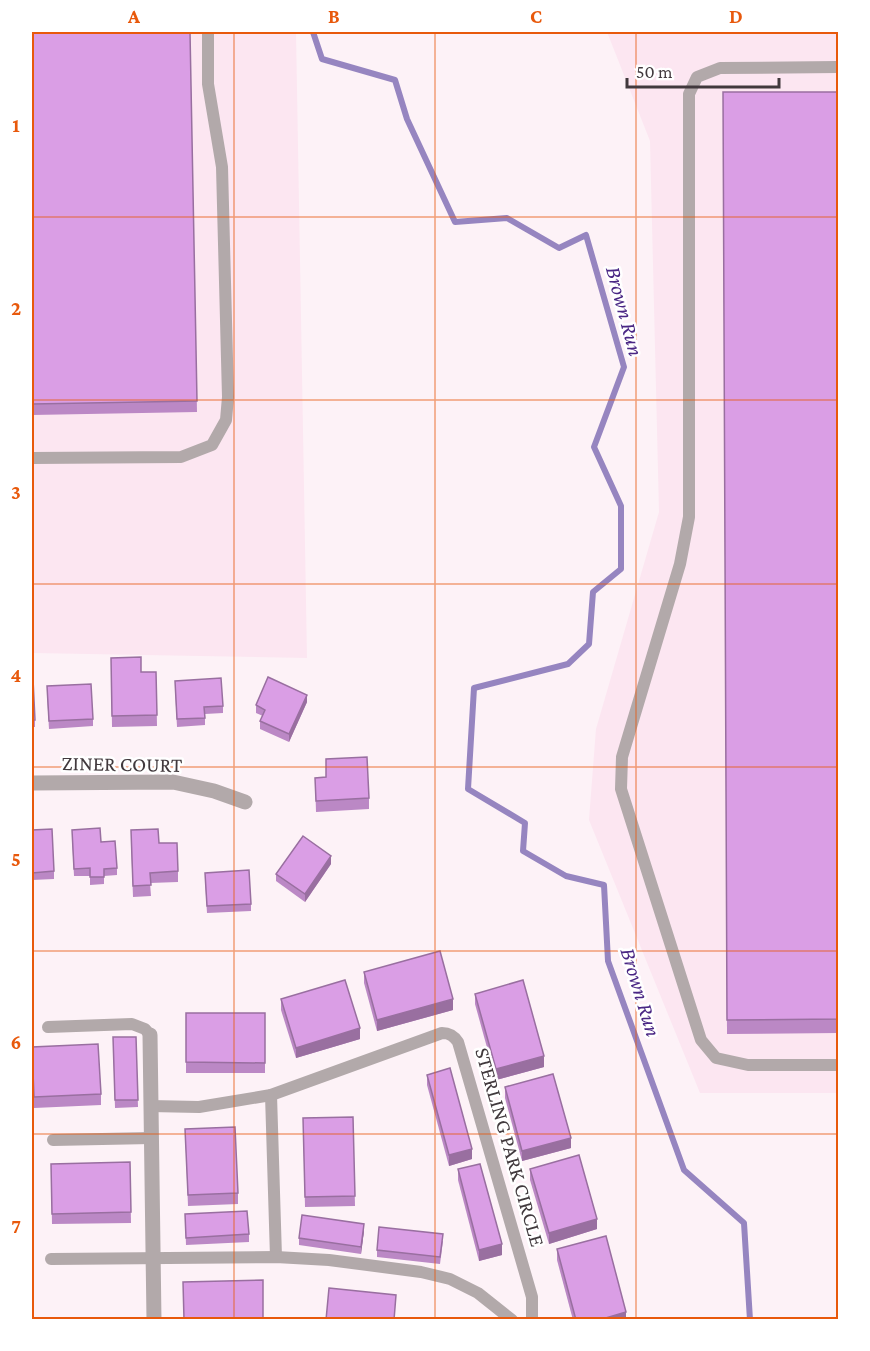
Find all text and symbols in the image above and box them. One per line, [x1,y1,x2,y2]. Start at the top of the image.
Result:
text: A [127,5,141,27]
text: B [328,5,340,27]
text: C [530,5,542,27]
text: D [729,5,743,27]
scale bar [627,51,778,89]
text: 50 m [636,62,673,82]
text: 1 [12,114,20,136]
water label: Brown Run [601,263,649,359]
text: 2 [11,297,21,319]
text: 3 [11,481,21,503]
text: 4 [11,664,22,686]
street label: ZINER COURT [61,751,183,777]
text: 5 [11,848,21,870]
water label: Brown Run [616,944,666,1040]
text: 6 [11,1031,21,1053]
street label: STERLING PARK CIRCLE [470,1045,550,1249]
text: 7 [11,1215,21,1237]

